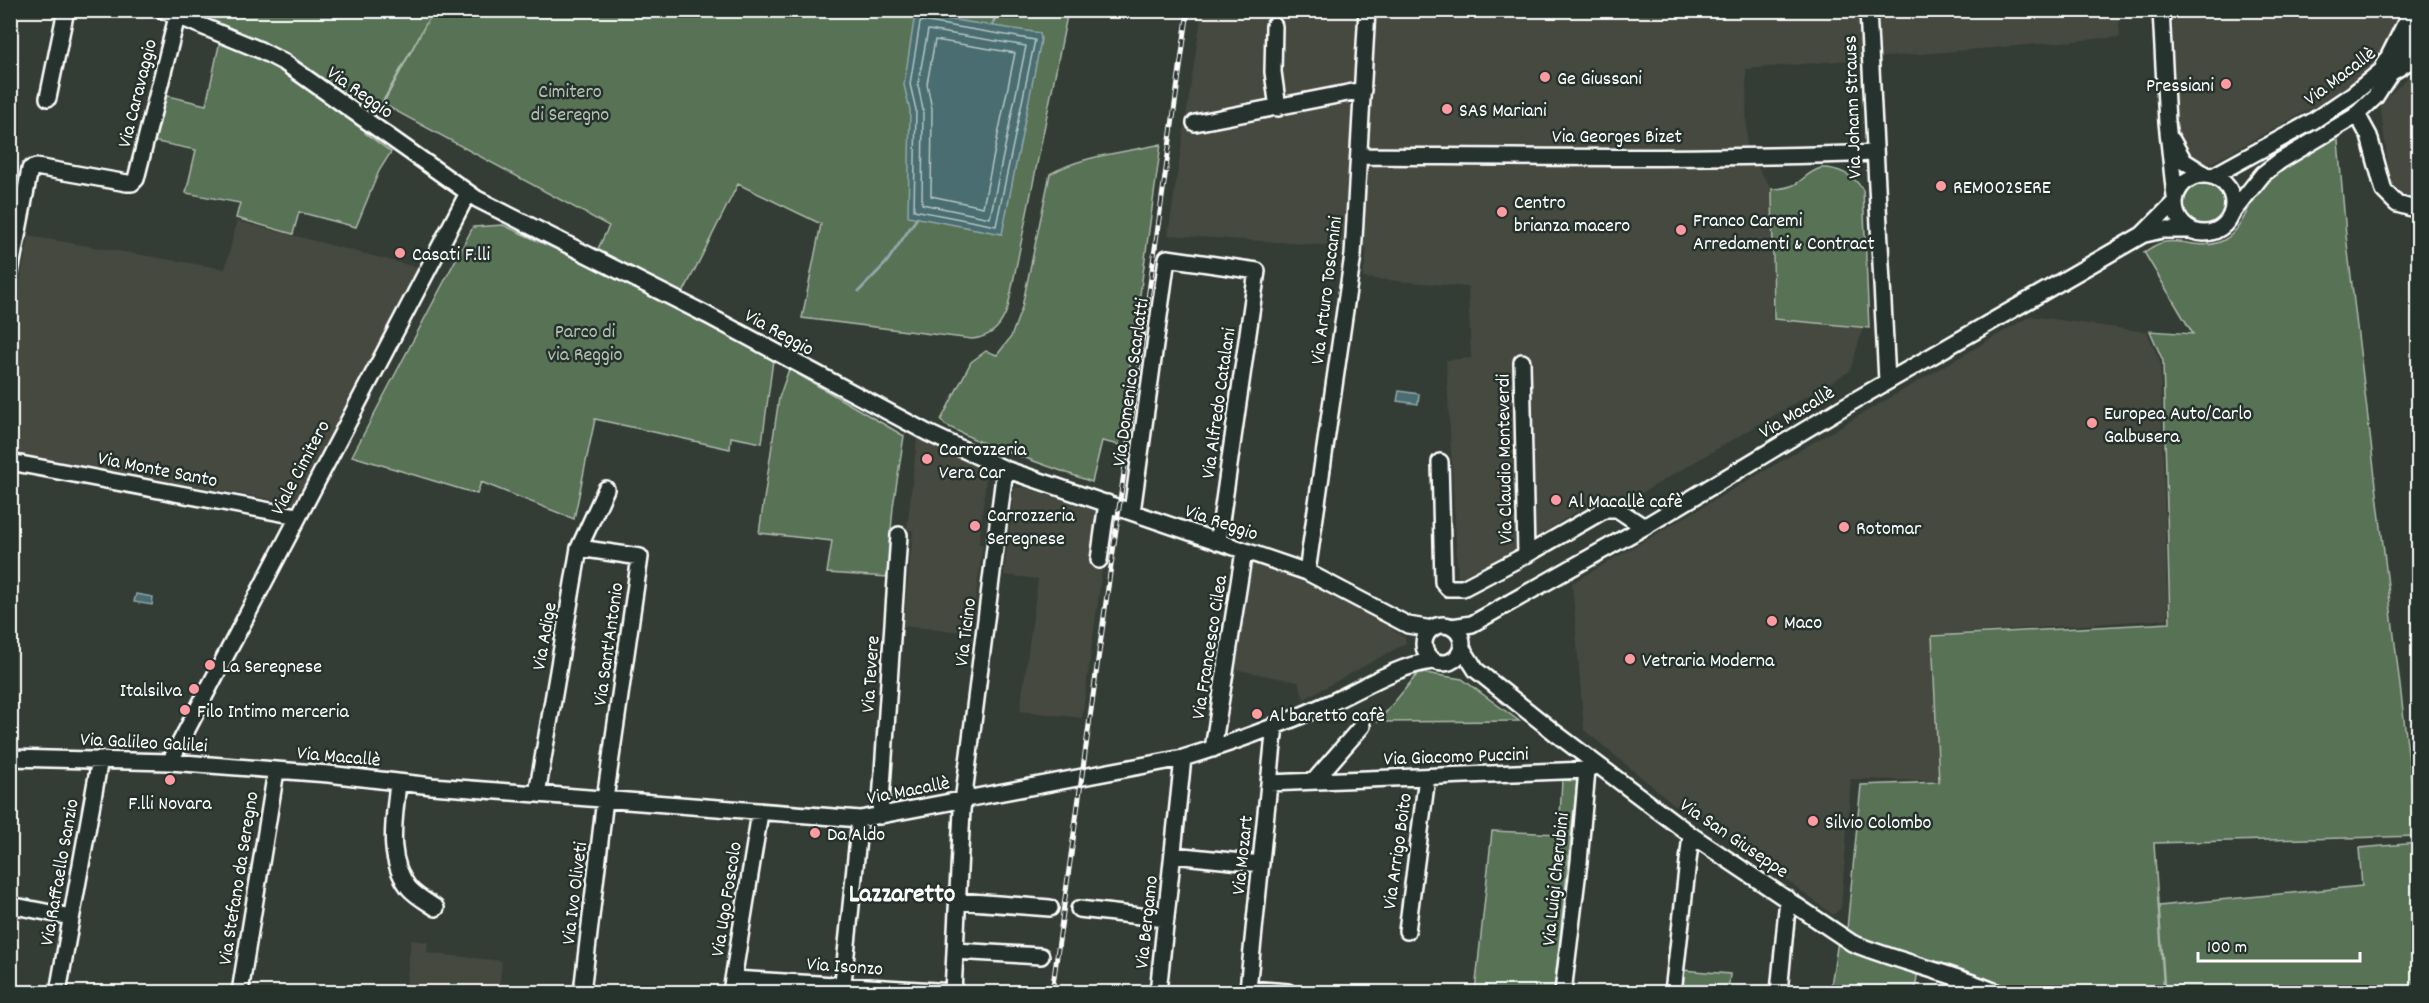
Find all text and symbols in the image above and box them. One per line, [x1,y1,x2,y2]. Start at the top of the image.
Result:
street label: Via Johann Strauss [1838,35,1870,179]
street label: Via Caravaggio [112,36,166,151]
street label: Via Macallè [2299,41,2383,114]
street label: Via Reggio [320,60,398,127]
place label: Ge Giussani [1557,66,1642,94]
marker: Ge Giussani [1538,70,1552,84]
place label: Pressiani [2146,73,2214,101]
marker: Pressiani [2219,77,2233,91]
park label: Cimitero di Seregno [531,79,609,130]
place label: SAS Mariani [1459,98,1547,126]
marker: SAS Mariani [1440,102,1454,116]
street label: Via Georges Bizet [1552,124,1682,152]
place label: REM002SERE [1953,175,2051,203]
marker: REM002SERE [1934,179,1948,193]
place label: Centro brianza macero [1514,190,1630,241]
marker: Centro brianza macero [1495,205,1509,219]
place label: Franco Caremi Arredamenti & Contract [1693,208,1875,259]
street label: Via Arturo Toscanini [1305,214,1351,366]
marker: Franco Caremi Arredamenti & Contract [1674,223,1688,237]
place label: Casati F.lli [412,242,490,270]
marker: Casati F.lli [393,246,407,260]
street label: Via Domenico Scarlatti [1106,296,1158,468]
street label: Via Reggio [739,303,819,364]
park label: Parco di via Reggio [548,319,622,370]
street label: Via Alfredo Catalani [1196,326,1244,481]
street label: Via Claudio Monteverdi [1491,373,1521,544]
street label: Via Macallè [1754,380,1841,447]
place label: Europea Auto/Carlo Galbusera [2104,401,2252,452]
street label: Viale Cimitero [265,416,339,521]
marker: Europea Auto/Carlo Galbusera [2085,416,2099,430]
place label: Carrozzeria Vera Car [939,437,1027,488]
street label: Via Monte Santo [95,446,220,496]
marker: Carrozzeria Vera Car [920,452,934,466]
place label: Al Macallè cafè [1568,489,1683,517]
marker: Al Macallè cafè [1549,493,1563,507]
street label: Via Reggio [1181,498,1262,549]
place label: Carrozzeria Seregnese [987,503,1075,554]
place label: Rotomar [1856,516,1922,544]
marker: Carrozzeria Seregnese [968,519,982,533]
marker: Rotomar [1837,520,1851,534]
street label: Via Francesco Cilea [1186,573,1236,721]
street label: Via Sant'Antonio [587,581,632,708]
street label: Via Ticino [949,596,985,668]
street label: Via Adige [526,600,566,673]
place label: Maco [1784,610,1822,638]
marker: Maco [1765,614,1779,628]
street label: Via Tevere [855,634,889,714]
place label: Vetraria Moderna [1642,648,1775,676]
marker: Vetraria Moderna [1623,652,1637,666]
place label: La Seregnese [222,654,322,682]
marker: La Seregnese [203,658,217,672]
place label: Italsilva [120,678,183,706]
marker: Italsilva [187,682,201,696]
place label: Filo Intimo merceria [197,699,349,727]
marker: Filo Intimo merceria [178,703,192,717]
place label: Al baretto cafè [1269,703,1385,731]
marker: Al baretto cafè [1250,707,1264,721]
street label: Via Galileo Galilei [80,727,208,761]
street label: Via Macallè [296,740,382,776]
street label: Via Giacomo Puccini [1383,741,1529,775]
street label: Via Macallè [865,770,952,814]
marker: F.lli Novara [163,773,177,787]
street label: Via Stefano da Seregno [212,790,268,967]
place label: F.lli Novara [128,791,212,819]
street label: Via Arrigo Boito [1377,791,1421,911]
street label: Via San Giuseppe [1673,793,1794,886]
street label: Via Raffaello Sanzio [34,797,88,948]
place label: Silvio Colombo [1825,810,1932,838]
street label: Via Luigi Cherubini [1536,811,1578,947]
street label: Via Mozart [1226,814,1262,896]
marker: Silvio Colombo [1806,814,1820,828]
place label: Da Aldo [827,822,885,850]
marker: Da Aldo [808,826,822,840]
street label: Via Ivo Oliveti [556,840,596,946]
street label: Via Ugo Foscolo [705,840,751,959]
street label: Via Bergamo [1129,874,1167,970]
district label: Lazzaretto [849,877,956,914]
scale bar [2198,925,2360,963]
text: 100 m [2207,936,2247,961]
street label: Via Isonzo [806,951,884,985]

